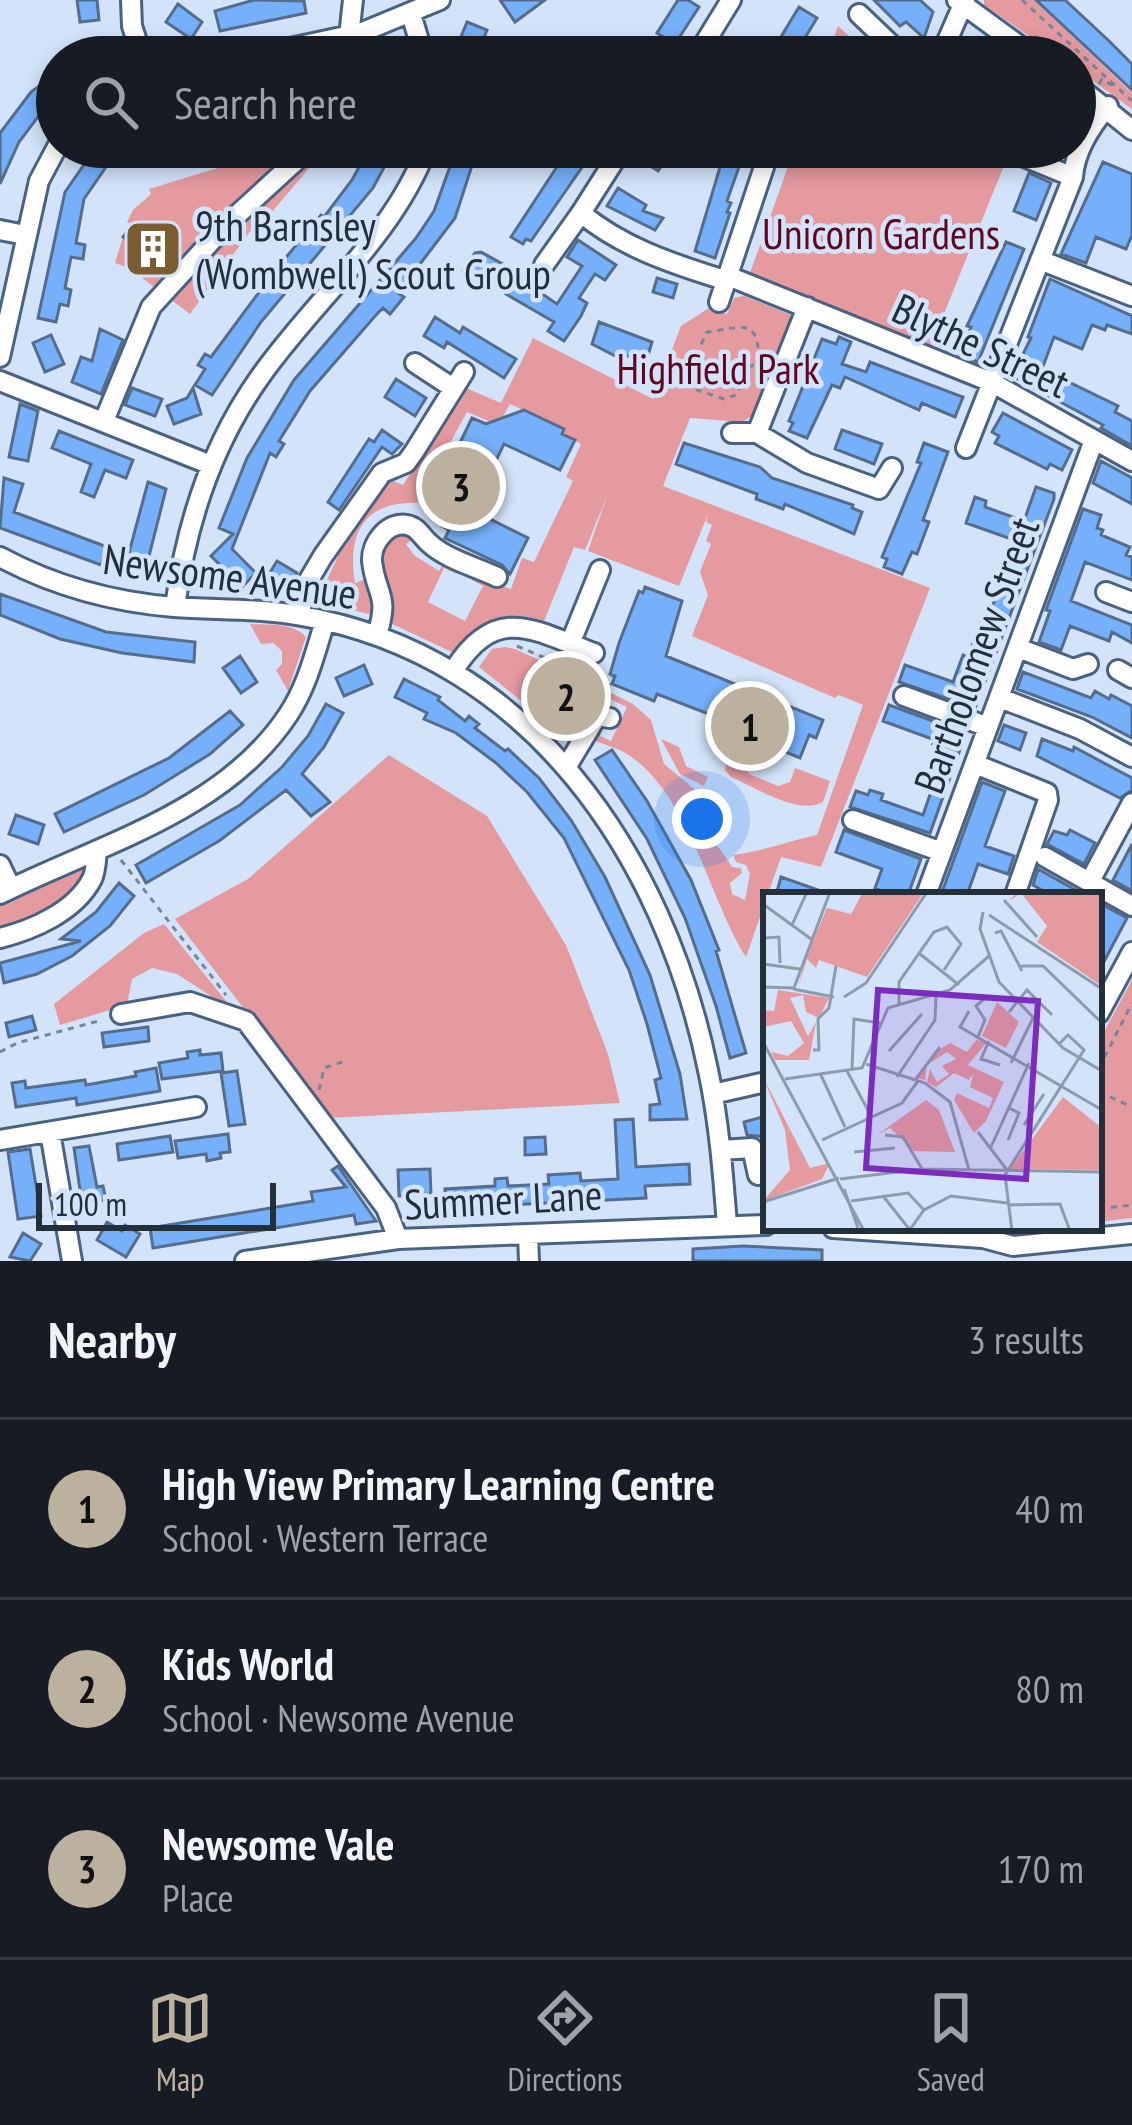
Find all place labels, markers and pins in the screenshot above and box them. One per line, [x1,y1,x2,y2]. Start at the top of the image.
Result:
place label: 9th Barnsley (Wombwell) Scout Group [195,198,551,301]
building icon: 9th Barnsley (Wombwell) Scout Group [122,218,184,280]
pin: 3 [422,441,500,531]
pin: 2 [527,651,605,741]
pin: 1 [711,681,789,771]

